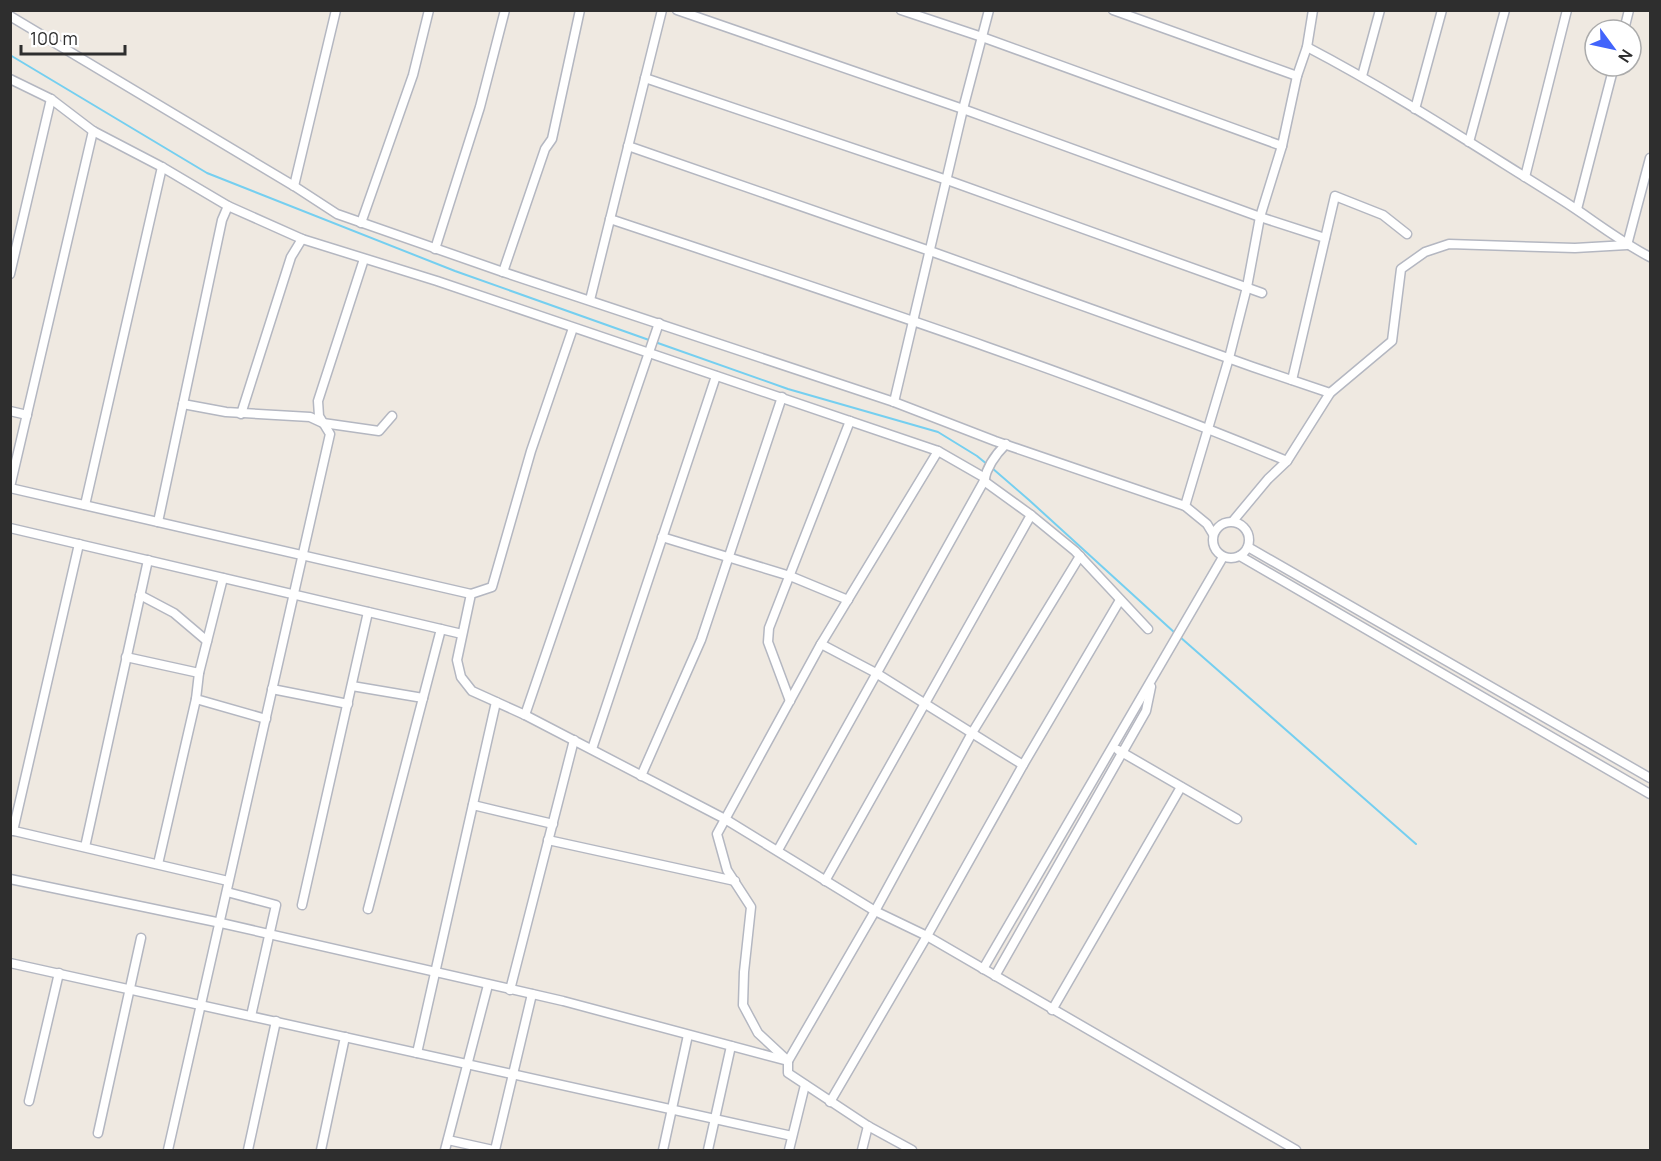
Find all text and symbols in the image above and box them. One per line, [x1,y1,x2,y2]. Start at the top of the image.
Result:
scale bar [21,18,124,56]
north arrow [1583,18,1643,78]
text: 100 m [30,26,78,50]
text: N [1613,45,1638,67]

